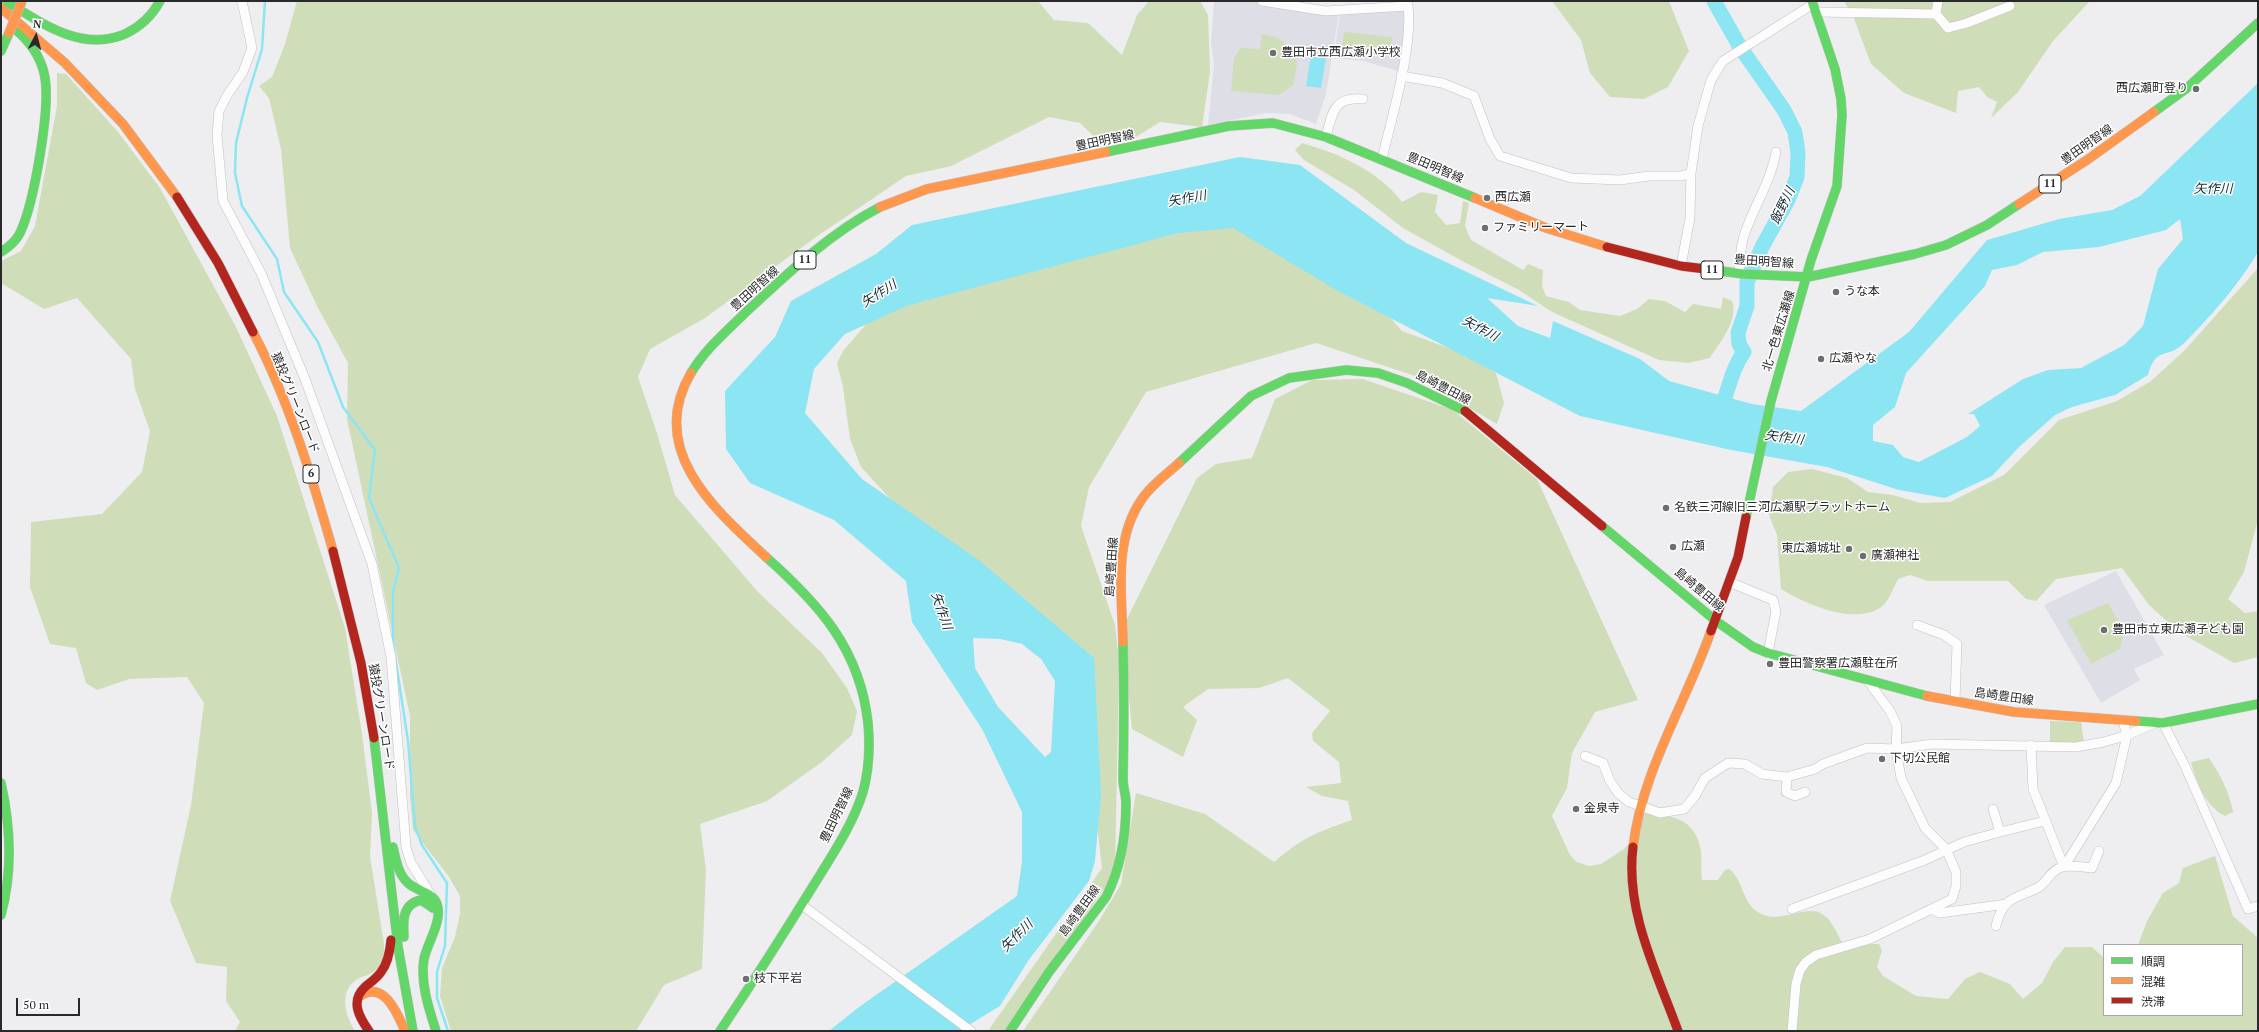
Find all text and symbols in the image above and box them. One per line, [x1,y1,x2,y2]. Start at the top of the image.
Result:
north arrow [16,16,56,56]
text: N [32,17,42,31]
place label: 豊田市立西広瀬小学校 [1281,46,1401,60]
marker: 豊田市立西広瀬小学校 [1268,48,1278,58]
place label: 西広瀬町登り [2116,82,2188,96]
marker: 西広瀬町登り [2191,84,2201,94]
street label: 豊田明智線 [2058,122,2116,168]
street label: 豊田明智線 [1074,128,1136,154]
street label: 豊田明智線 [1405,150,1465,186]
road number: 11 [2039,175,2061,193]
water label: 矢作川 [2194,181,2232,197]
water label: 飯野川 [1767,185,1799,227]
water label: 矢作川 [1166,188,1208,210]
place label: 西広瀬 [1495,191,1531,205]
marker: 西広瀬 [1482,193,1492,203]
place label: ファミリーマート [1493,221,1589,235]
marker: ファミリーマート [1480,223,1490,233]
road number: 11 [794,251,816,269]
street label: 豊田明智線 [1734,253,1794,271]
road number: 11 [1701,261,1723,279]
street label: 豊田明智線 [728,264,782,314]
water label: 矢作川 [858,277,900,311]
place label: うな本 [1844,285,1880,299]
marker: うな本 [1831,287,1841,297]
street label: 北一色東広瀬線 [1760,289,1798,373]
water label: 矢作川 [1459,313,1501,345]
street label: 猿投グリーンロード [268,350,322,456]
place label: 広瀬やな [1829,352,1877,366]
marker: 広瀬やな [1816,354,1826,364]
street label: 島崎豊田線 [1413,368,1473,408]
water label: 矢作川 [1764,428,1804,448]
road number: 6 [303,465,319,483]
place label: 名鉄三河線旧三河広瀬駅プラットホーム [1674,501,1890,515]
marker: 名鉄三河線旧三河広瀬駅プラットホーム [1661,503,1671,513]
street label: 島崎豊田線 [1103,537,1121,597]
place label: 広瀬 [1681,540,1705,554]
marker: 広瀬 [1668,542,1678,552]
place label: 東広瀬城址 [1781,542,1841,556]
marker: 東広瀬城址 [1844,544,1854,554]
place label: 廣瀬神社 [1871,549,1919,563]
marker: 廣瀬神社 [1858,551,1868,561]
street label: 島崎豊田線 [1671,565,1727,615]
water label: 矢作川 [927,590,955,632]
place label: 豊田市立東広瀬子ども園 [2112,623,2244,637]
marker: 豊田市立東広瀬子ども園 [2099,625,2109,635]
place label: 豊田警察署広瀬駐在所 [1778,657,1898,671]
marker: 豊田警察署広瀬駐在所 [1765,659,1775,669]
street label: 猿投グリーンロード [365,663,397,771]
street label: 島崎豊田線 [1973,686,2035,708]
place label: 下切公民館 [1890,752,1950,766]
marker: 下切公民館 [1877,754,1887,764]
street label: 豊田明智線 [817,785,857,845]
place label: 金泉寺 [1584,802,1620,816]
marker: 金泉寺 [1571,804,1581,814]
street label: 島崎豊田線 [1057,882,1103,940]
water label: 矢作川 [998,917,1036,955]
legend [2103,944,2243,1016]
text: 順調 [2141,954,2165,969]
place label: 枝下平岩 [754,972,802,986]
marker: 枝下平岩 [741,974,751,984]
text: 混雑 [2141,974,2165,989]
scale bar [18,990,82,1016]
text: 渋滞 [2141,994,2165,1009]
text: 50 m [23,997,49,1012]

